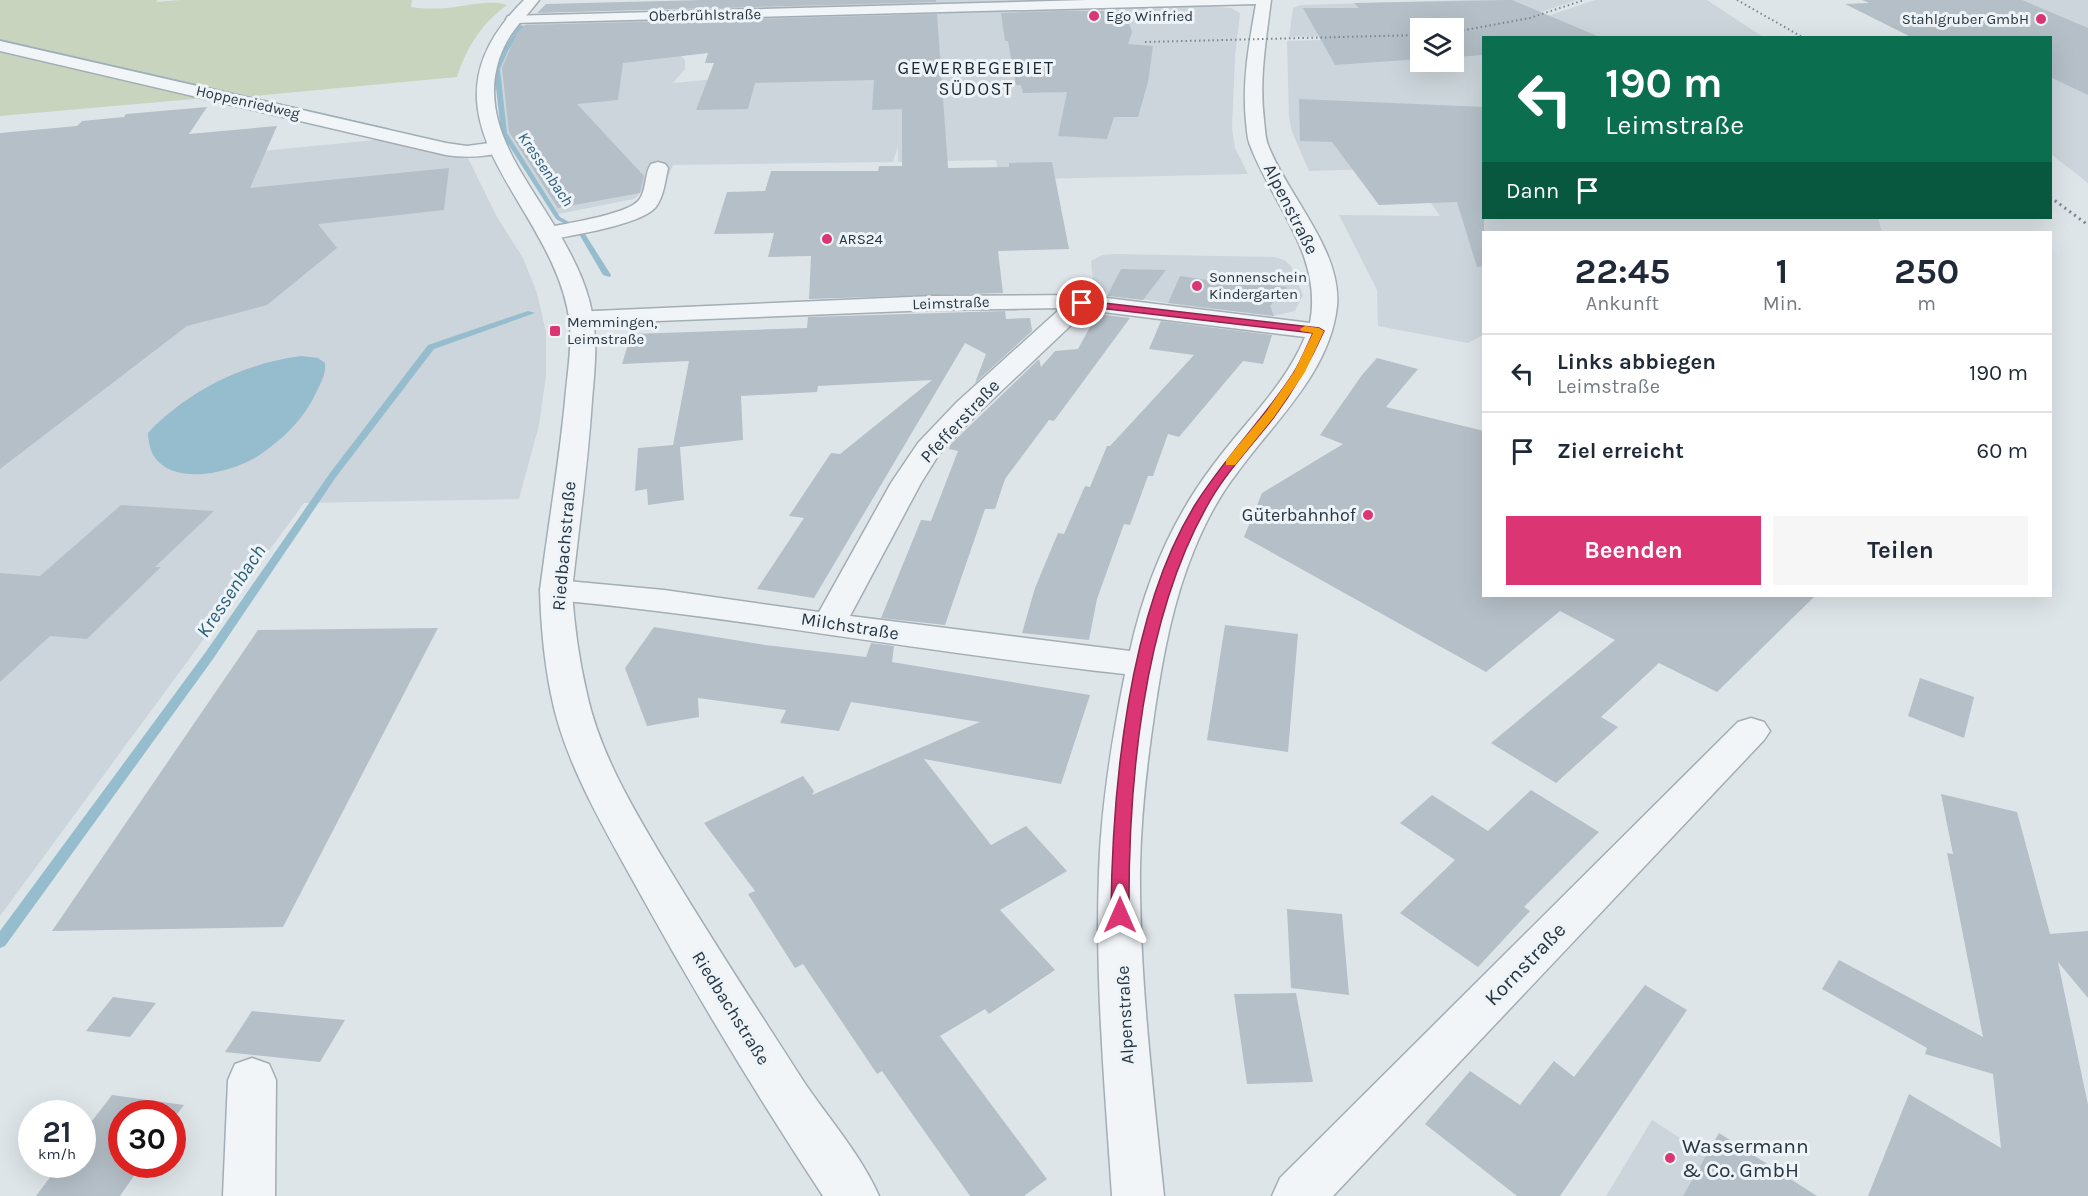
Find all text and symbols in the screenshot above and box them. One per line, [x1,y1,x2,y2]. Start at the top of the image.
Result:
street label: Oberbrühlstraße [649,5,761,25]
place label: Ego Winfried [1106,7,1193,25]
marker: Ego Winfried [1087,9,1101,23]
place label: Stahlgruber GmbH [1902,10,2029,28]
marker: Stahlgruber GmbH [2034,12,2048,26]
map controls [1410,18,1464,72]
button: layers [1410,18,1464,72]
district label: GEWERBEGEBIET SÜDOST [898,57,1054,100]
text: 190 m [1605,58,1723,108]
icon: left [1506,60,1584,138]
street label: Hoppenriedweg [194,81,302,123]
text: Leimstraße [1605,109,1744,141]
water label: Kressenbach [514,128,578,210]
street label: Alpenstraße [1259,160,1323,258]
icon: arrive [1571,174,1604,207]
text: Dann [1506,178,1559,204]
place label: ARS24 [839,230,884,248]
marker: ARS24 [820,232,834,246]
text: 22:45 [1575,250,1670,292]
text: 1 [1776,250,1788,292]
text: 250 [1894,250,1959,292]
place label: Sonnenschein Kindergarten [1209,268,1307,303]
pin [1056,277,1107,328]
marker: Sonnenschein Kindergarten [1190,279,1204,293]
icon: arrive [1065,286,1098,319]
text: Ankunft [1586,292,1659,315]
text: Min. [1763,292,1801,315]
text: m [1917,292,1936,315]
street label: Leimstraße [912,293,990,313]
place label: Memmingen, Leimstraße [567,313,657,348]
marker: Memmingen, Leimstraße [548,324,562,338]
text: Links abbiegen [1557,349,1716,375]
icon: left [1506,357,1539,390]
text: 190 m [1969,360,2028,386]
street label: Pfefferstraße [916,375,1004,467]
text: Leimstraße [1557,375,1660,398]
icon: arrive [1506,435,1539,468]
text: Ziel erreicht [1557,438,1684,464]
text: 60 m [1977,438,2028,464]
street label: Riedbachstraße [547,480,581,612]
place label: Güterbahnhof [1242,504,1357,526]
marker: Güterbahnhof [1361,508,1375,522]
button: Beenden [1506,516,1761,585]
button: Teilen [1773,516,2028,585]
water label: Kressenbach [192,540,270,642]
street label: Milchstraße [800,607,900,645]
position arrow [1088,883,1152,947]
street label: Kornstraße [1479,917,1571,1011]
street label: Riedbachstraße [687,947,775,1069]
street label: Alpenstraße [1111,965,1139,1065]
speed limit sign: 30 [108,1100,186,1178]
text: 21 [43,1114,71,1150]
place label: Wassermann & Co. GmbH [1682,1134,1809,1182]
text: km/h [38,1145,76,1163]
marker: Wassermann & Co. GmbH [1663,1151,1677,1165]

